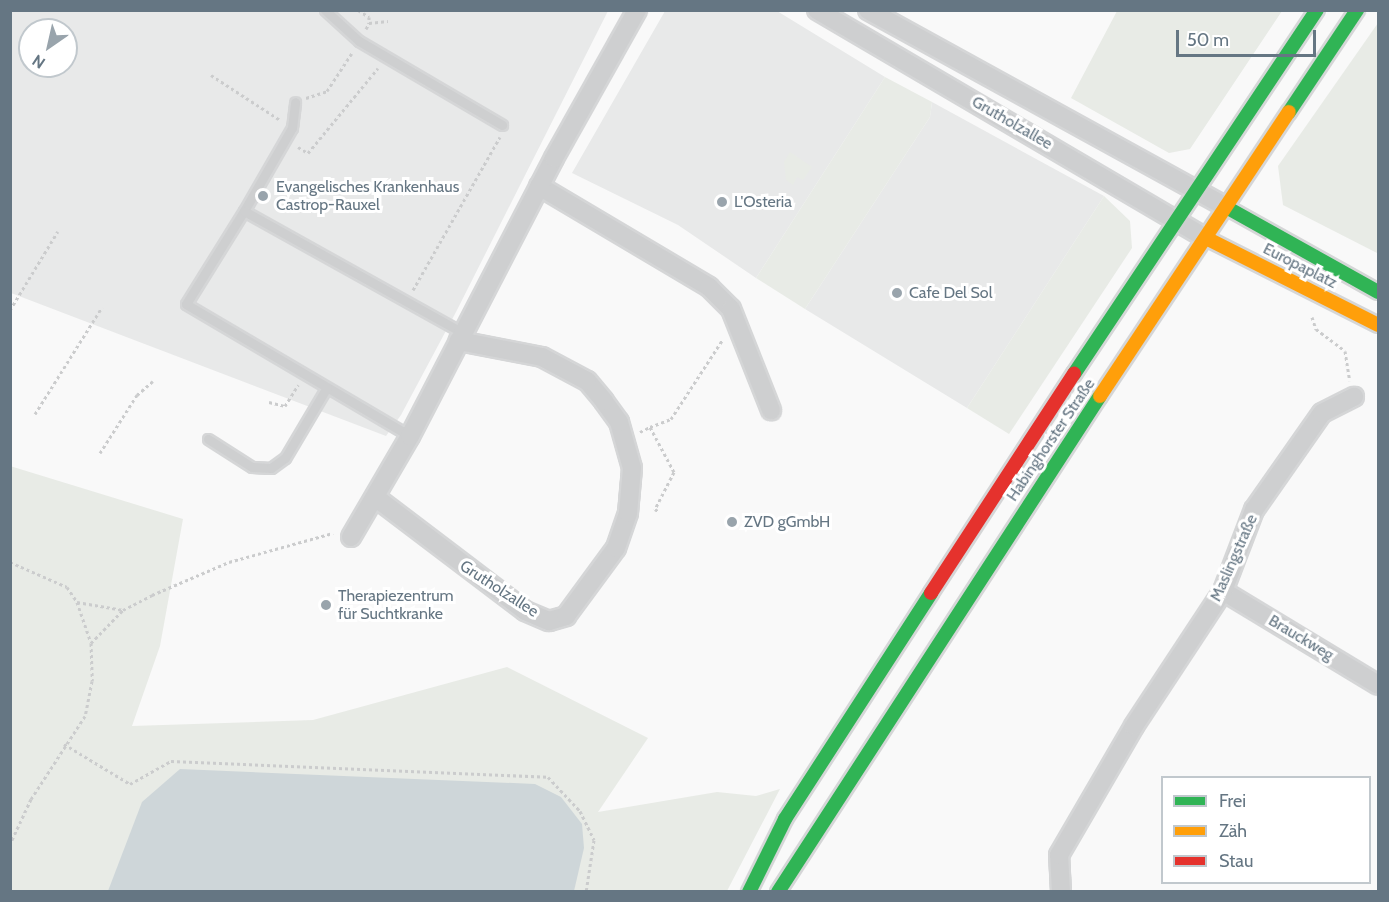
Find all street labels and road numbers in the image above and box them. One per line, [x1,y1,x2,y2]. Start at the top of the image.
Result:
street label: Grutholzallee [968,92,1056,154]
street label: Europaplatz [1260,239,1340,293]
street label: Habinghorster Straße [1003,375,1099,505]
street label: Maslingstraße [1206,511,1262,605]
street label: Grutholzallee [456,556,542,622]
street label: Brauckweg [1265,611,1337,665]

